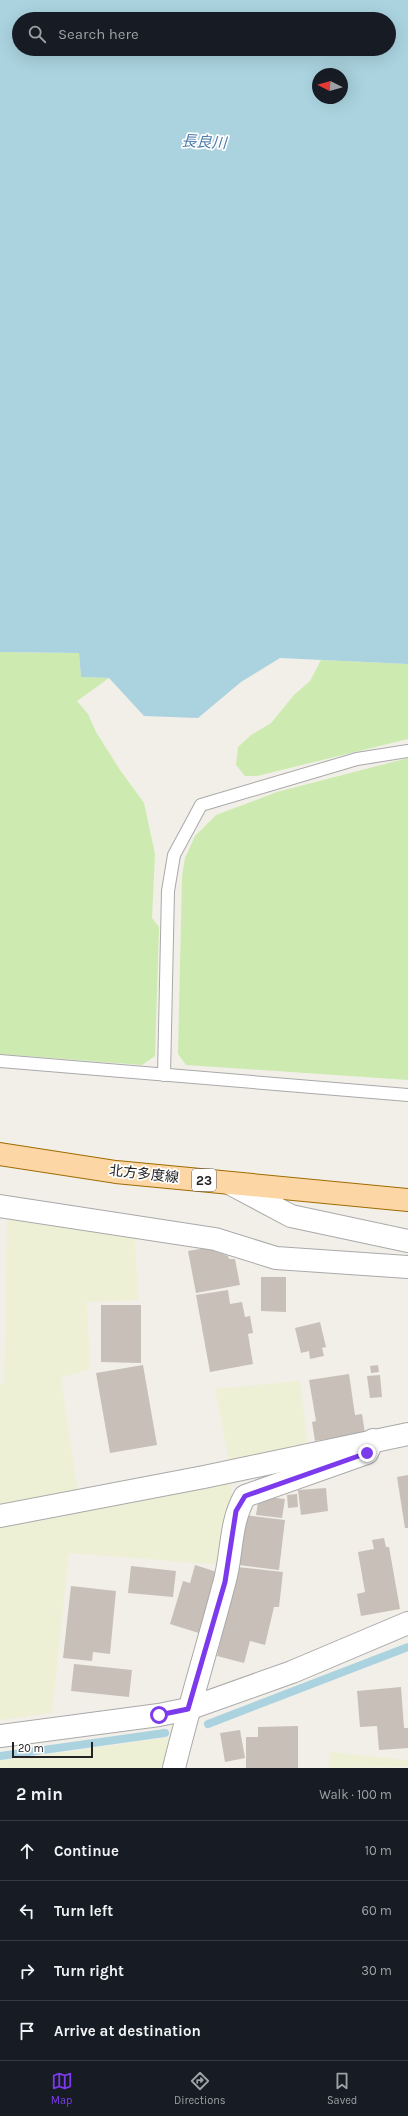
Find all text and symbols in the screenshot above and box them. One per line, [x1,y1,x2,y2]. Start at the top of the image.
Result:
search box [12,12,396,56]
icon: search [26,23,48,45]
text: Search here [58,25,139,43]
north arrow [312,68,348,104]
water label: 長良川 [181,132,229,152]
street label: 北方多度線 [108,1162,180,1186]
road number: 23 [192,1169,216,1191]
route end [358,1444,376,1462]
route start [150,1706,168,1724]
scale bar [12,1740,93,1759]
text: 20 m [18,1742,44,1755]
text: 2 min [16,1784,63,1804]
text: Walk · 100 m [319,1787,392,1802]
icon: ahead [16,1840,38,1862]
text: Continue [54,1842,119,1860]
text: 10 m [365,1843,392,1858]
icon: left [16,1900,38,1922]
text: Turn left [54,1902,113,1920]
text: 60 m [362,1903,392,1918]
icon: right [16,1960,38,1982]
text: Turn right [54,1962,124,1980]
text: 30 m [361,1963,392,1978]
icon: arrive [16,2020,38,2042]
text: Arrive at destination [54,2022,201,2040]
tab: Map [51,2070,73,2107]
tab: Directions [174,2070,226,2107]
tab: Saved [327,2070,357,2107]

